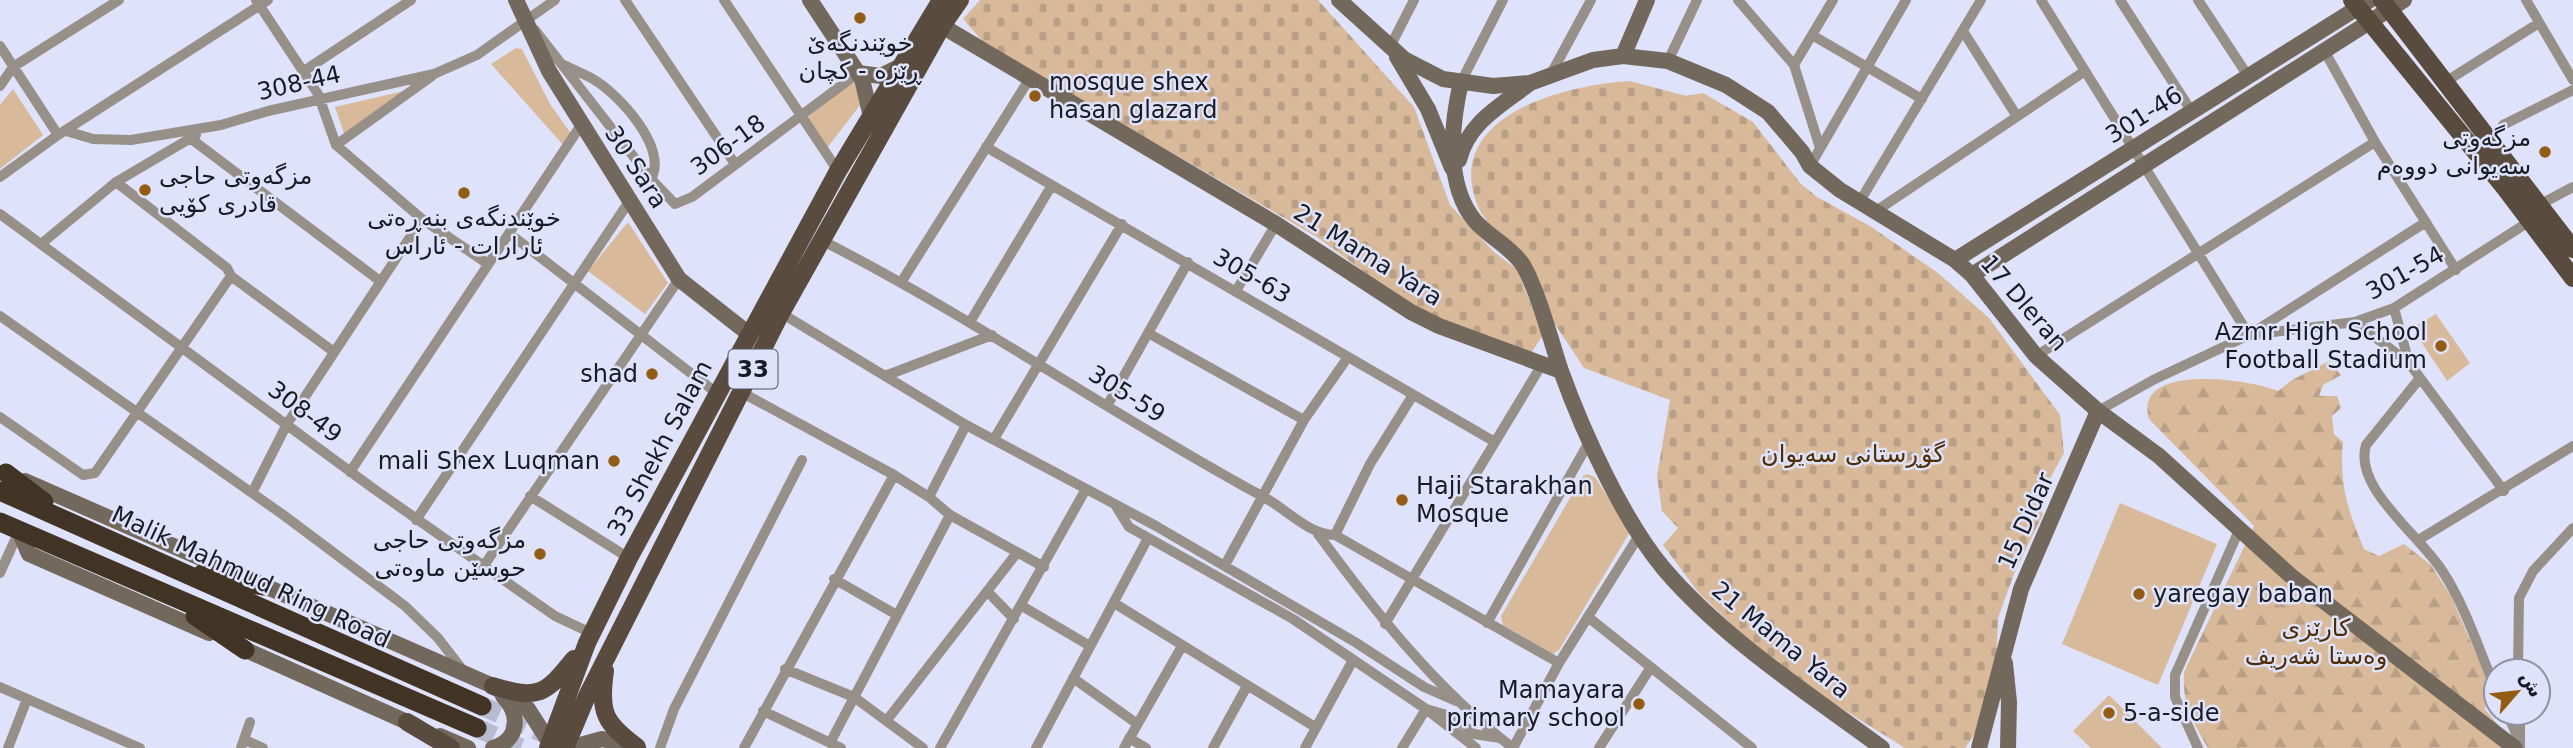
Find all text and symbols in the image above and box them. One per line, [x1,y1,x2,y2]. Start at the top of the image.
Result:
marker: خوێندنگەێ ڕێزە - کچان [852,10,868,26]
place label: خوێندنگەێ ڕێزە - کچان [799,29,923,85]
street label: 308-44 [254,60,344,106]
place label: mosque shex hasan glazard [1049,68,1218,124]
street label: 301-46 [2101,81,2187,149]
marker: mosque shex hasan glazard [1027,88,1043,104]
street label: 306-18 [685,109,771,181]
street label: 30 Sara [599,121,673,213]
place label: مزگەوتی سەیوانی دووەم [2377,124,2531,180]
marker: مزگەوتی سەیوانی دووەم [2537,144,2553,160]
place label: مزگەوتی حاجی قادری کۆیی [159,162,312,218]
marker: مزگەوتی حاجی قادری کۆیی [137,182,153,198]
marker: خوێندنگەی بنەڕەتی ئارارات - ئاراس [456,185,472,201]
street label: 21 Mama Yara [1289,198,1447,312]
place label: خوێندنگەی بنەڕەتی ئارارات - ئاراس [367,204,561,260]
street label: 301-54 [2361,240,2449,306]
street label: 305-63 [1208,243,1296,309]
street label: 17 Dleran [1975,249,2073,357]
place label: Azmr High School Football Stadium [2215,318,2427,374]
marker: Azmr High School Football Stadium [2433,338,2449,354]
road number: 33 [728,350,778,388]
street label: 33 Shekh Salam [602,355,718,541]
place label: shad [580,360,638,388]
street label: 305-59 [1084,360,1170,428]
marker: shad [644,366,660,382]
street label: 308-49 [263,375,347,449]
park label: گۆڕستانی سەیوان [1761,440,1945,468]
place label: mali Shex Luqman [378,447,600,475]
marker: mali Shex Luqman [606,453,622,469]
street label: 15 Didar [1992,468,2060,574]
place label: Haji Starakhan Mosque [1416,472,1593,528]
marker: Haji Starakhan Mosque [1394,492,1410,508]
street label: Malik Mahmud Ring Road [107,500,395,654]
place label: مزگەوتی حاجی حوسێن ماوەتی [373,526,526,582]
marker: مزگەوتی حاجی حوسێن ماوەتی [532,546,548,562]
street label: 21 Mama Yara [1706,576,1856,704]
place label: yaregay baban [2153,580,2333,608]
marker: yaregay baban [2131,586,2147,602]
park label: کارێزی وەستا شەریف [2245,614,2387,670]
north arrow [2482,657,2552,727]
text: ش [2515,667,2548,701]
place label: Mamayara primary school [1447,676,1625,732]
marker: Mamayara primary school [1631,696,1647,712]
place label: 5-a-side [2123,699,2219,727]
marker: 5-a-side [2101,705,2117,721]

